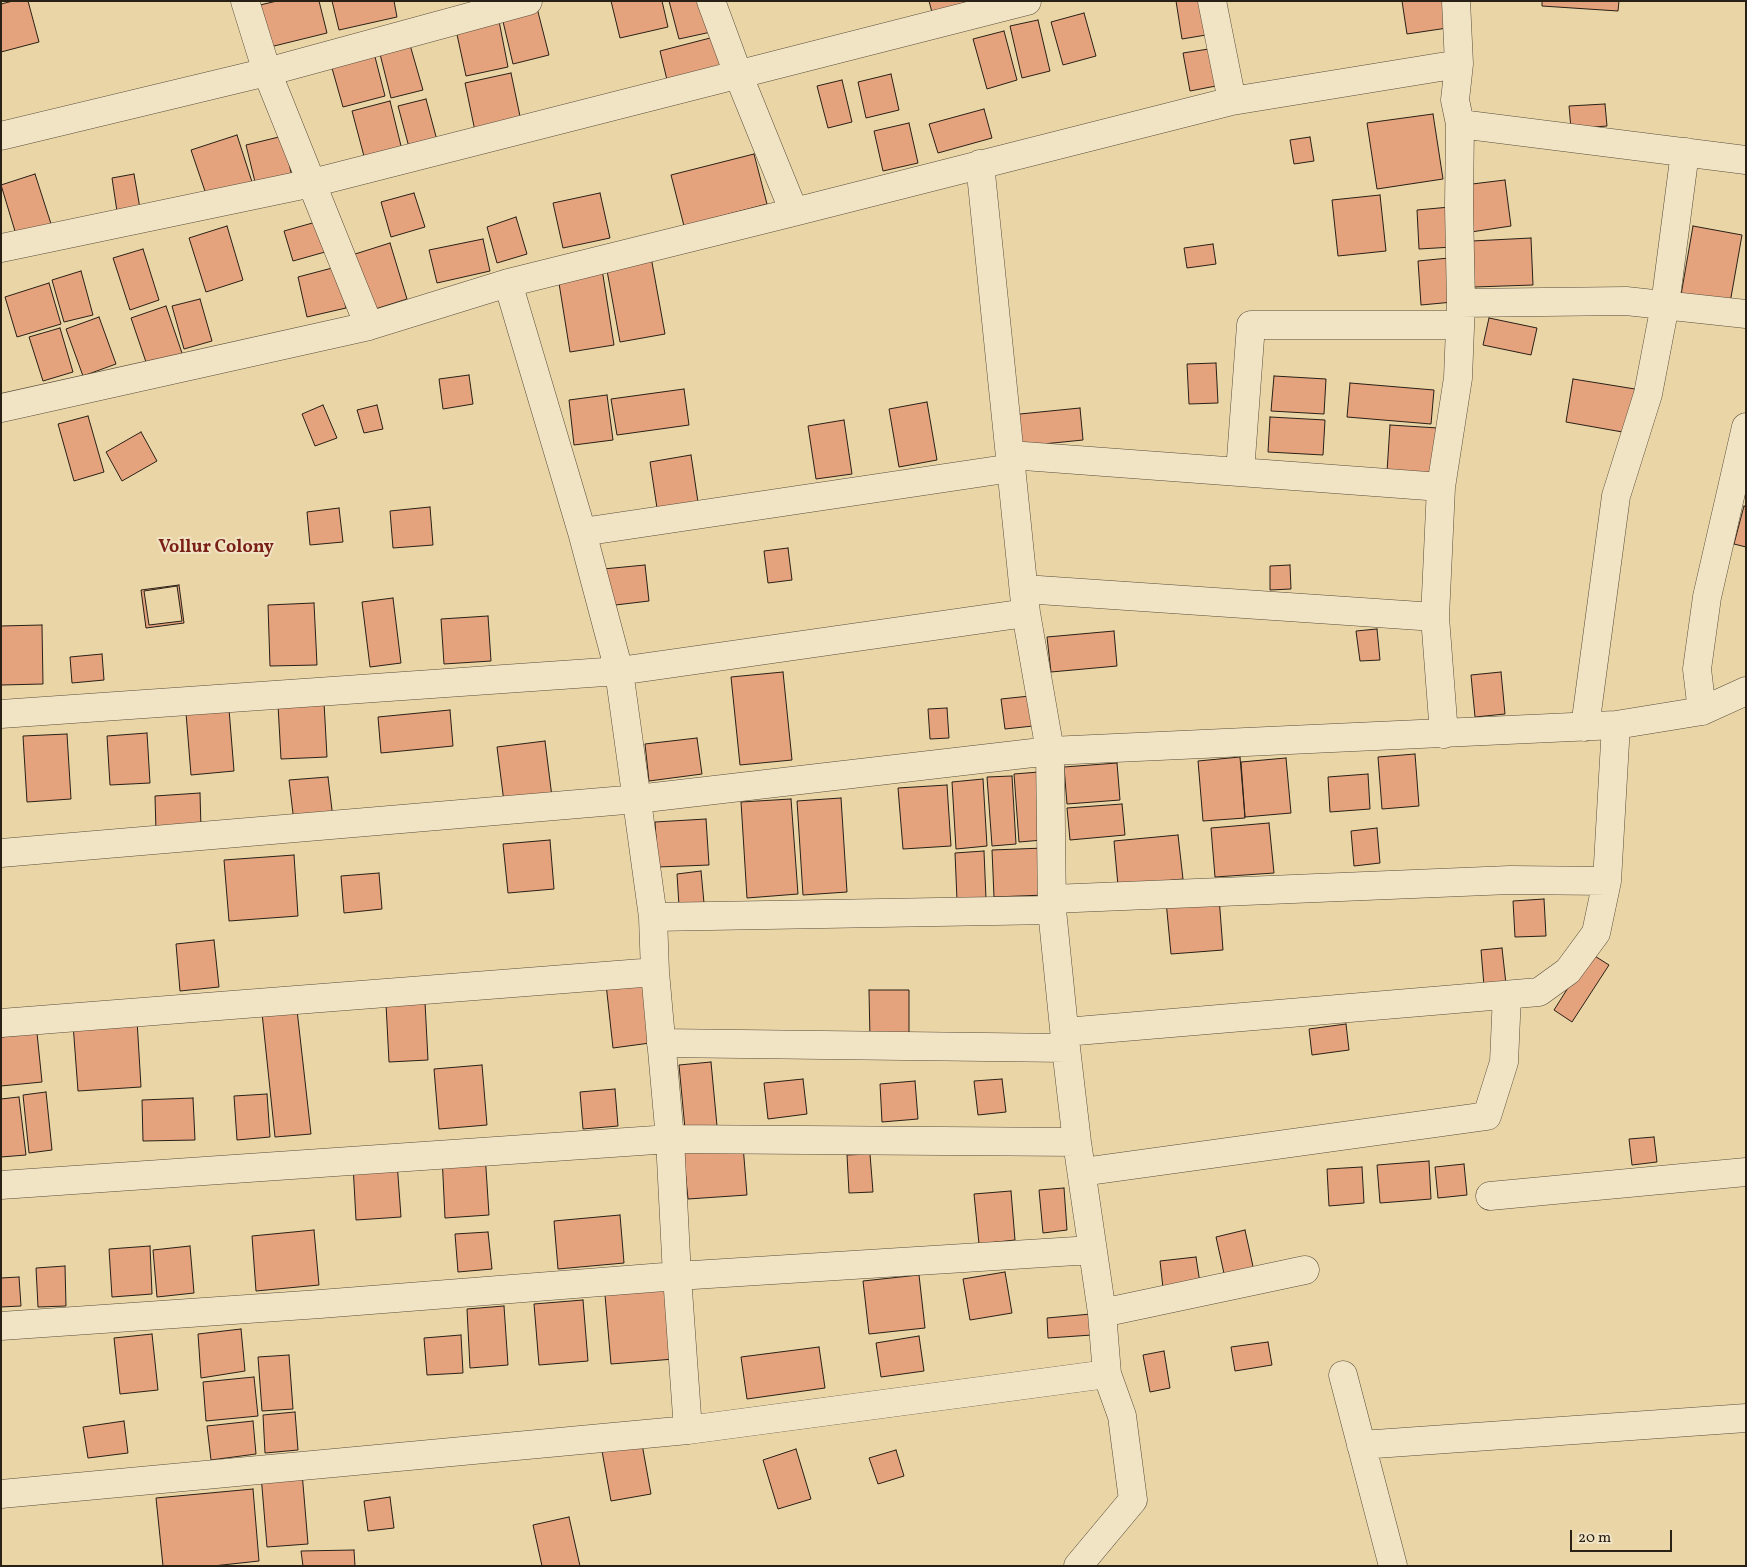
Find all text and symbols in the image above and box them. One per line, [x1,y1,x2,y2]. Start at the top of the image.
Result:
district label: Vollur Colony [158,538,274,560]
scale bar [1572,1520,1674,1552]
text: 20 m [1578,1528,1611,1549]

